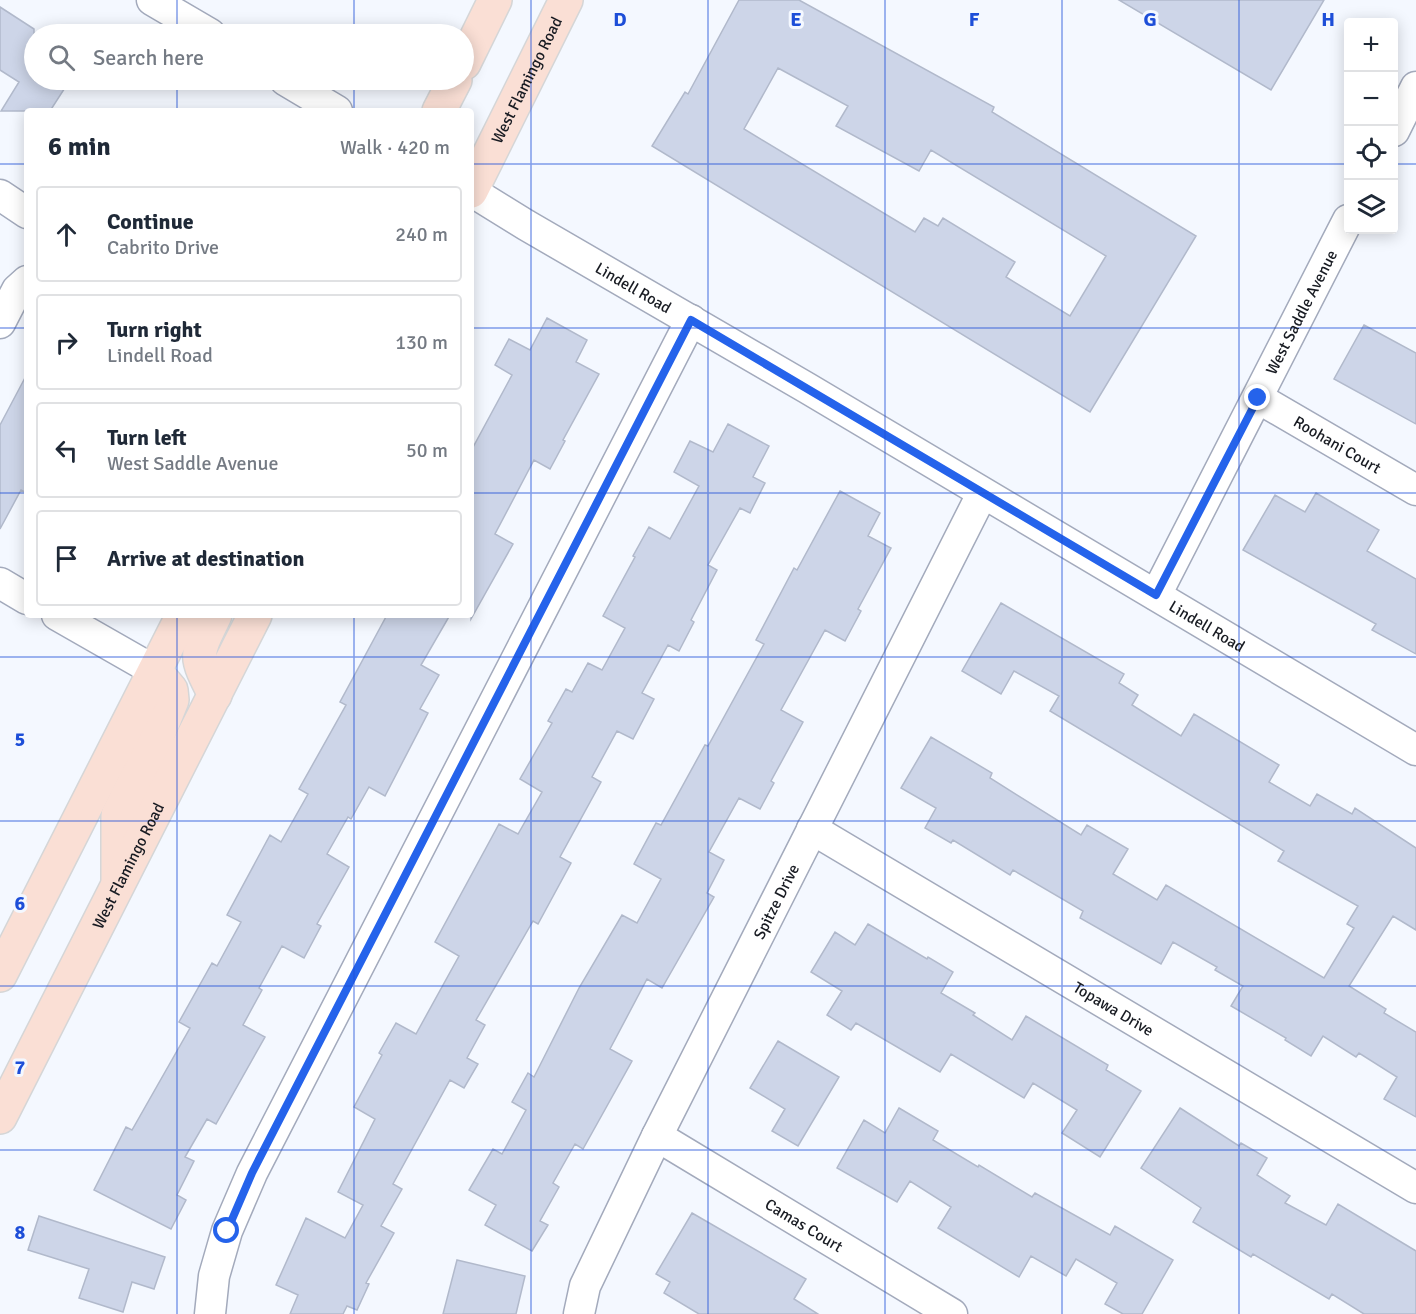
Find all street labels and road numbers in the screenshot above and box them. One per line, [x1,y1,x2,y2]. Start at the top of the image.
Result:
street label: West Flamingo Road [487,14,567,147]
street label: West Saddle Avenue [1262,247,1342,378]
street label: Lindell Road [591,258,675,318]
street label: Roohani Court [1290,412,1385,479]
street label: Lindell Road [1165,596,1248,657]
street label: West Flamingo Road [88,800,169,932]
street label: Spitze Drive [749,861,804,943]
street label: Topawa Drive [1069,978,1157,1041]
street label: Camas Court [761,1195,847,1257]

